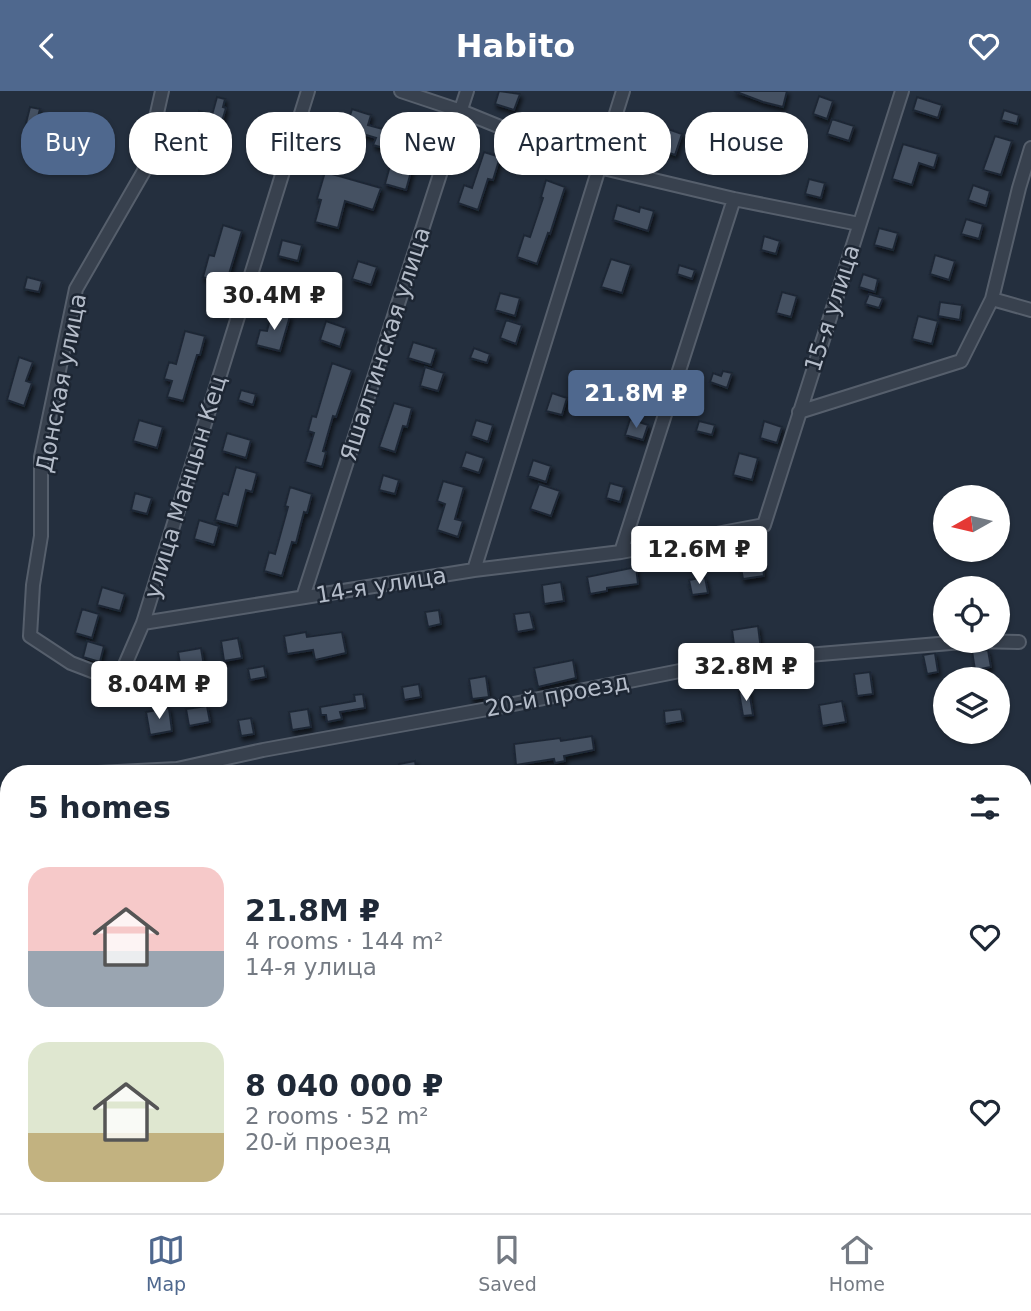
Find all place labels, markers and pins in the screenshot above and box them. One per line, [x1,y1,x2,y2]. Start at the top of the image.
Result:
pin: 30.4M ₽ [209,273,339,332]
pin: 21.8M ₽ [571,371,701,430]
pin: 12.6M ₽ [634,526,764,586]
pin: 32.8M ₽ [681,643,811,703]
pin: 8.04M ₽ [94,661,224,721]

